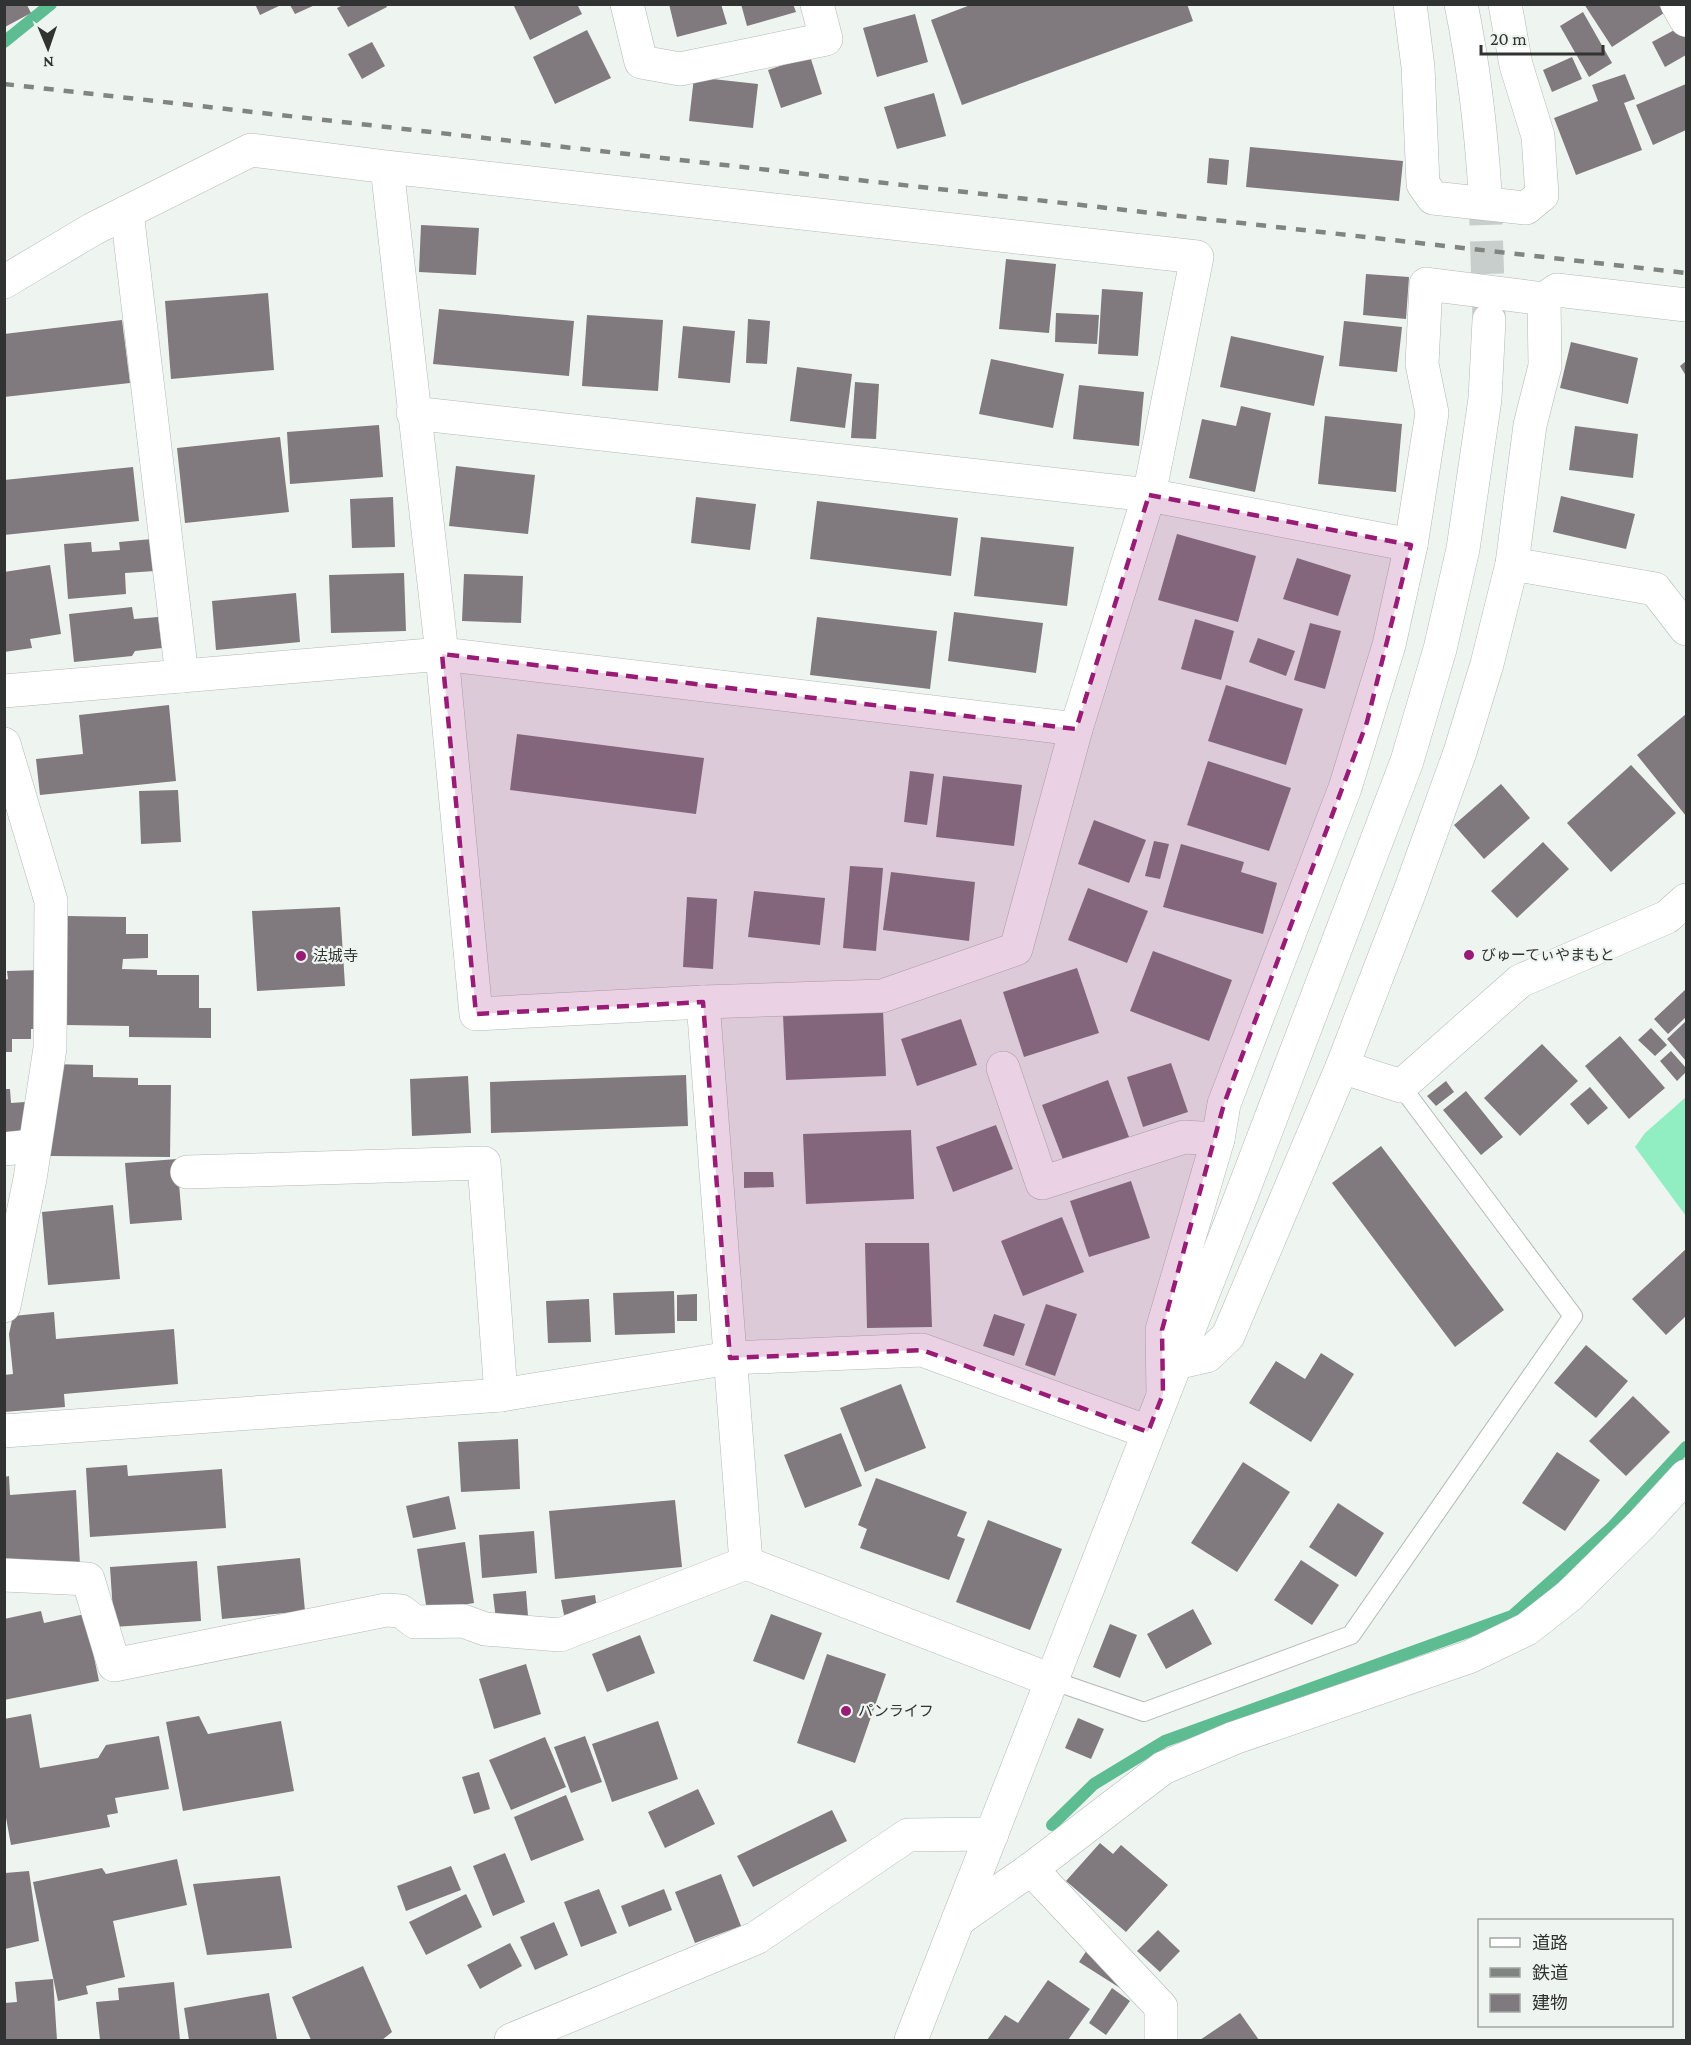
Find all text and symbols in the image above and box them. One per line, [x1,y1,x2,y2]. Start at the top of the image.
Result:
north arrow [18,18,78,78]
scale bar [1481,18,1602,56]
text: 20 m [1490,29,1527,49]
text: N [43,54,54,71]
place label: びゅーてぃやまもと [1481,947,1615,963]
place label: 法城寺 [313,948,358,964]
marker: びゅーてぃやまもと [1462,948,1476,962]
marker: 法城寺 [294,949,308,963]
place label: パンライフ [858,1703,934,1719]
marker: パンライフ [839,1704,853,1718]
legend [1478,1919,1673,2027]
text: 道路 [1532,1933,1568,1953]
text: 鉄道 [1532,1963,1568,1983]
text: 建物 [1532,1993,1568,2013]

